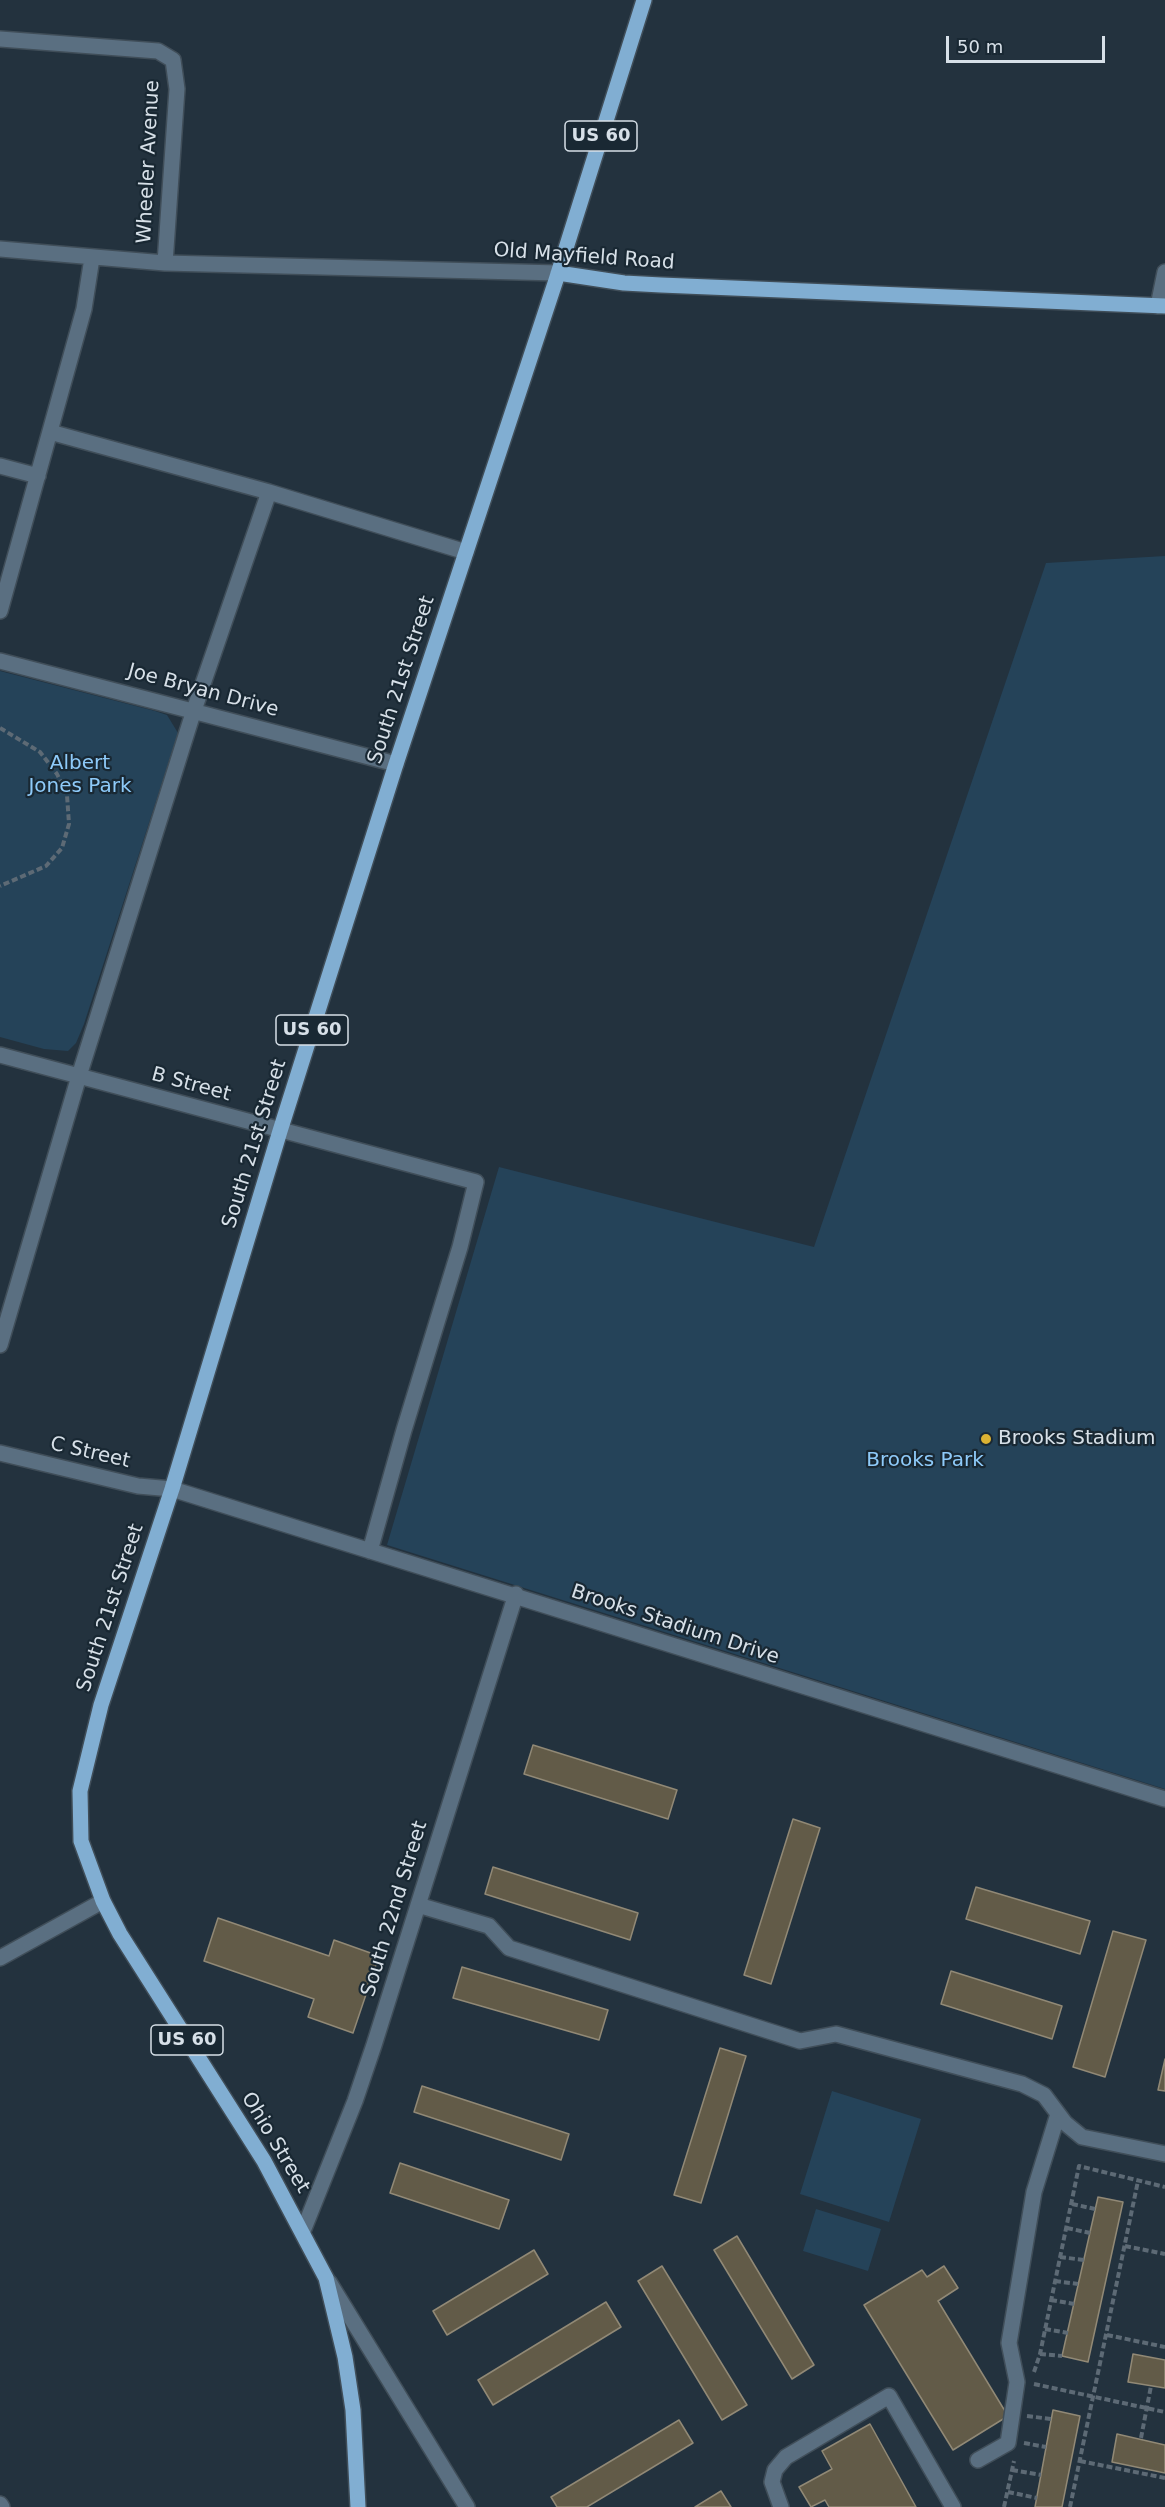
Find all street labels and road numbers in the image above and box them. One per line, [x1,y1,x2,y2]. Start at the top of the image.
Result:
street label: Wheeler Avenue [133,80,165,244]
road number: US 60 [565,121,637,151]
street label: Old Mayfield Road [493,239,675,275]
street label: South 21st Street [363,593,441,767]
street label: Joe Bryan Drive [125,659,281,723]
road number: US 60 [276,1015,348,1045]
street label: South 21st Street [218,1057,292,1231]
street label: B Street [149,1063,233,1107]
street label: C Street [48,1432,132,1474]
street label: South 21st Street [72,1521,150,1695]
street label: Brooks Stadium Drive [568,1580,782,1670]
street label: South 22nd Street [357,1818,433,2000]
road number: US 60 [151,2025,223,2055]
street label: Ohio Street [236,2088,314,2198]

